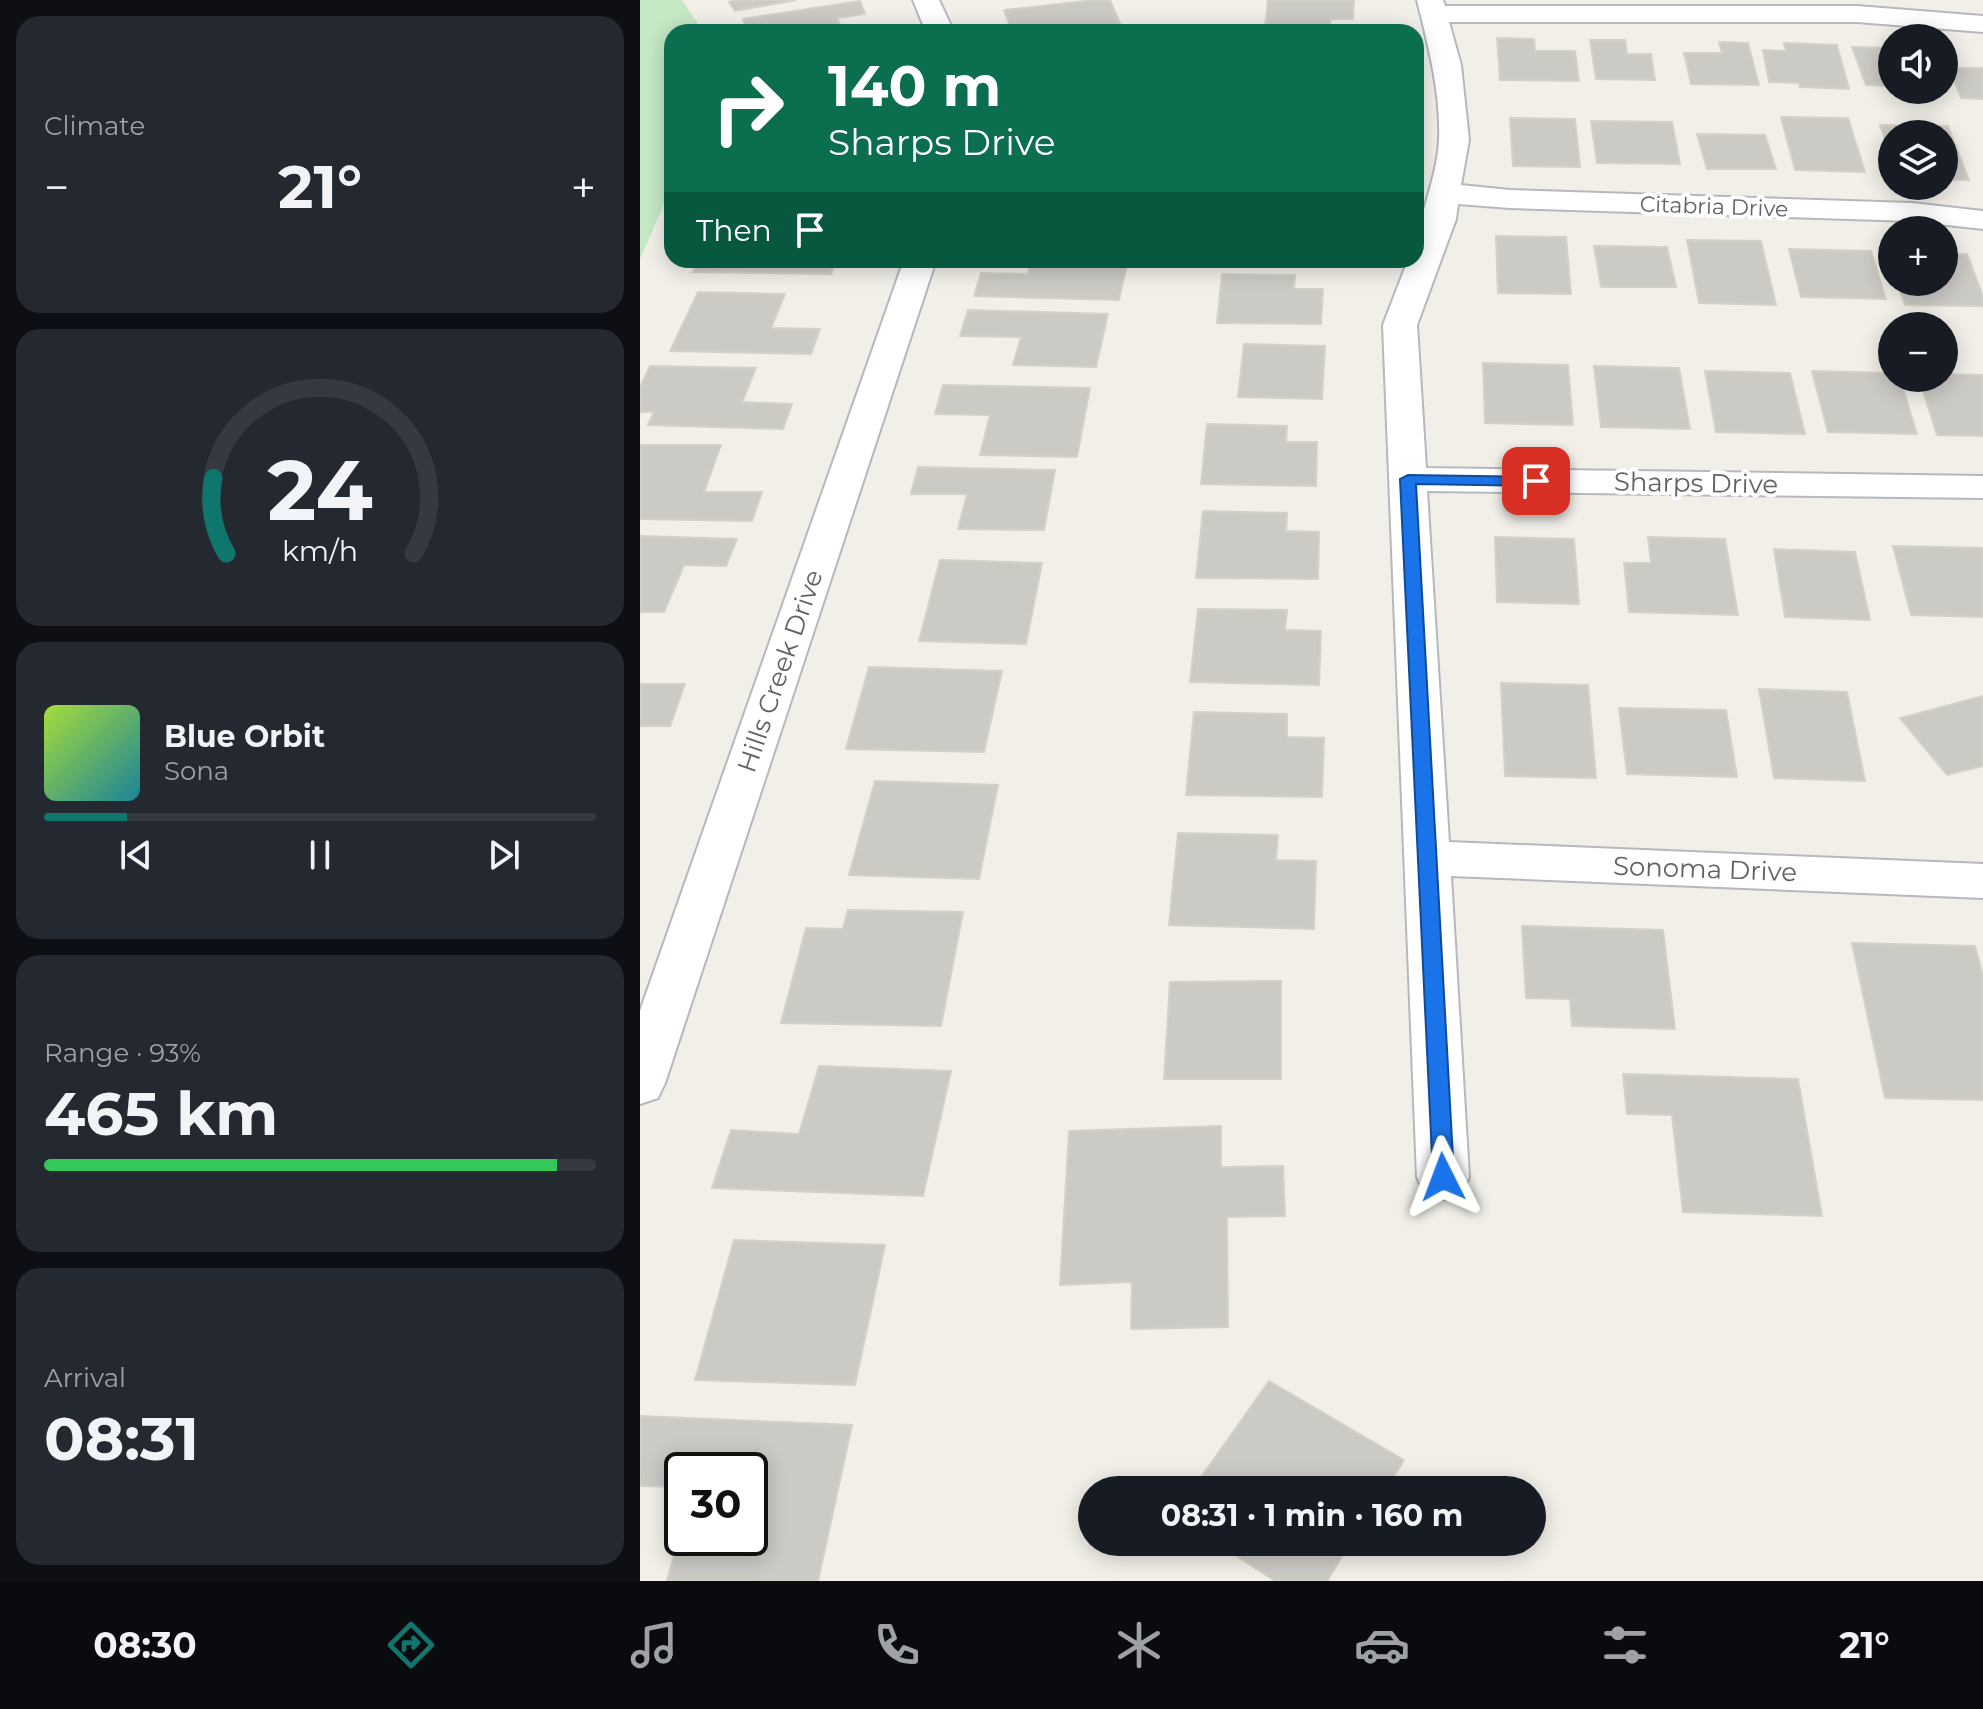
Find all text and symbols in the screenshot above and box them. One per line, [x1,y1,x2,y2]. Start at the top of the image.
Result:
map controls [1878,24,1958,392]
button: sound [1878,24,1958,104]
text: 140 m [828,52,1001,120]
icon: right [696,56,800,160]
text: Climate [44,110,145,142]
text: Sharps Drive [828,120,1056,164]
button: layers [1878,120,1958,200]
text: 21° [278,150,362,223]
text: − [44,160,69,214]
text: + [571,160,596,214]
street label: Citabria Drive [1639,190,1789,223]
icon: arrive [788,208,832,252]
text: Then [696,212,772,249]
button: + [1878,216,1958,296]
button: − [1878,312,1958,392]
text: 24 [267,438,373,540]
pin [1502,447,1570,515]
icon: arrive [1514,459,1558,503]
street label: Sharps Drive [1614,466,1778,500]
text: km/h [282,533,358,568]
street label: Hills Creek Drive [730,566,830,776]
text: Blue Orbit [164,718,325,755]
text: Sona [164,755,229,787]
icon: previous [114,833,158,877]
icon: pause [298,833,342,877]
icon: next [482,833,526,877]
street label: Sonoma Drive [1612,850,1798,888]
text: Range · 93% [44,1037,201,1069]
text: 465 km [44,1077,278,1150]
position arrow [1401,1135,1485,1219]
text: Arrival [44,1362,126,1394]
text: 08:31 [44,1402,199,1475]
speed limit sign: 30 [664,1452,768,1556]
text: 08:31 · 1 min · 160 m [1161,1497,1463,1534]
icon: directions [383,1617,439,1673]
icon: music [626,1617,682,1673]
icon: phone [869,1617,925,1673]
icon: climate [1111,1617,1167,1673]
icon: car [1354,1617,1410,1673]
icon: filters [1597,1617,1653,1673]
text: 08:30 [93,1623,197,1667]
text: 21° [1839,1623,1890,1667]

